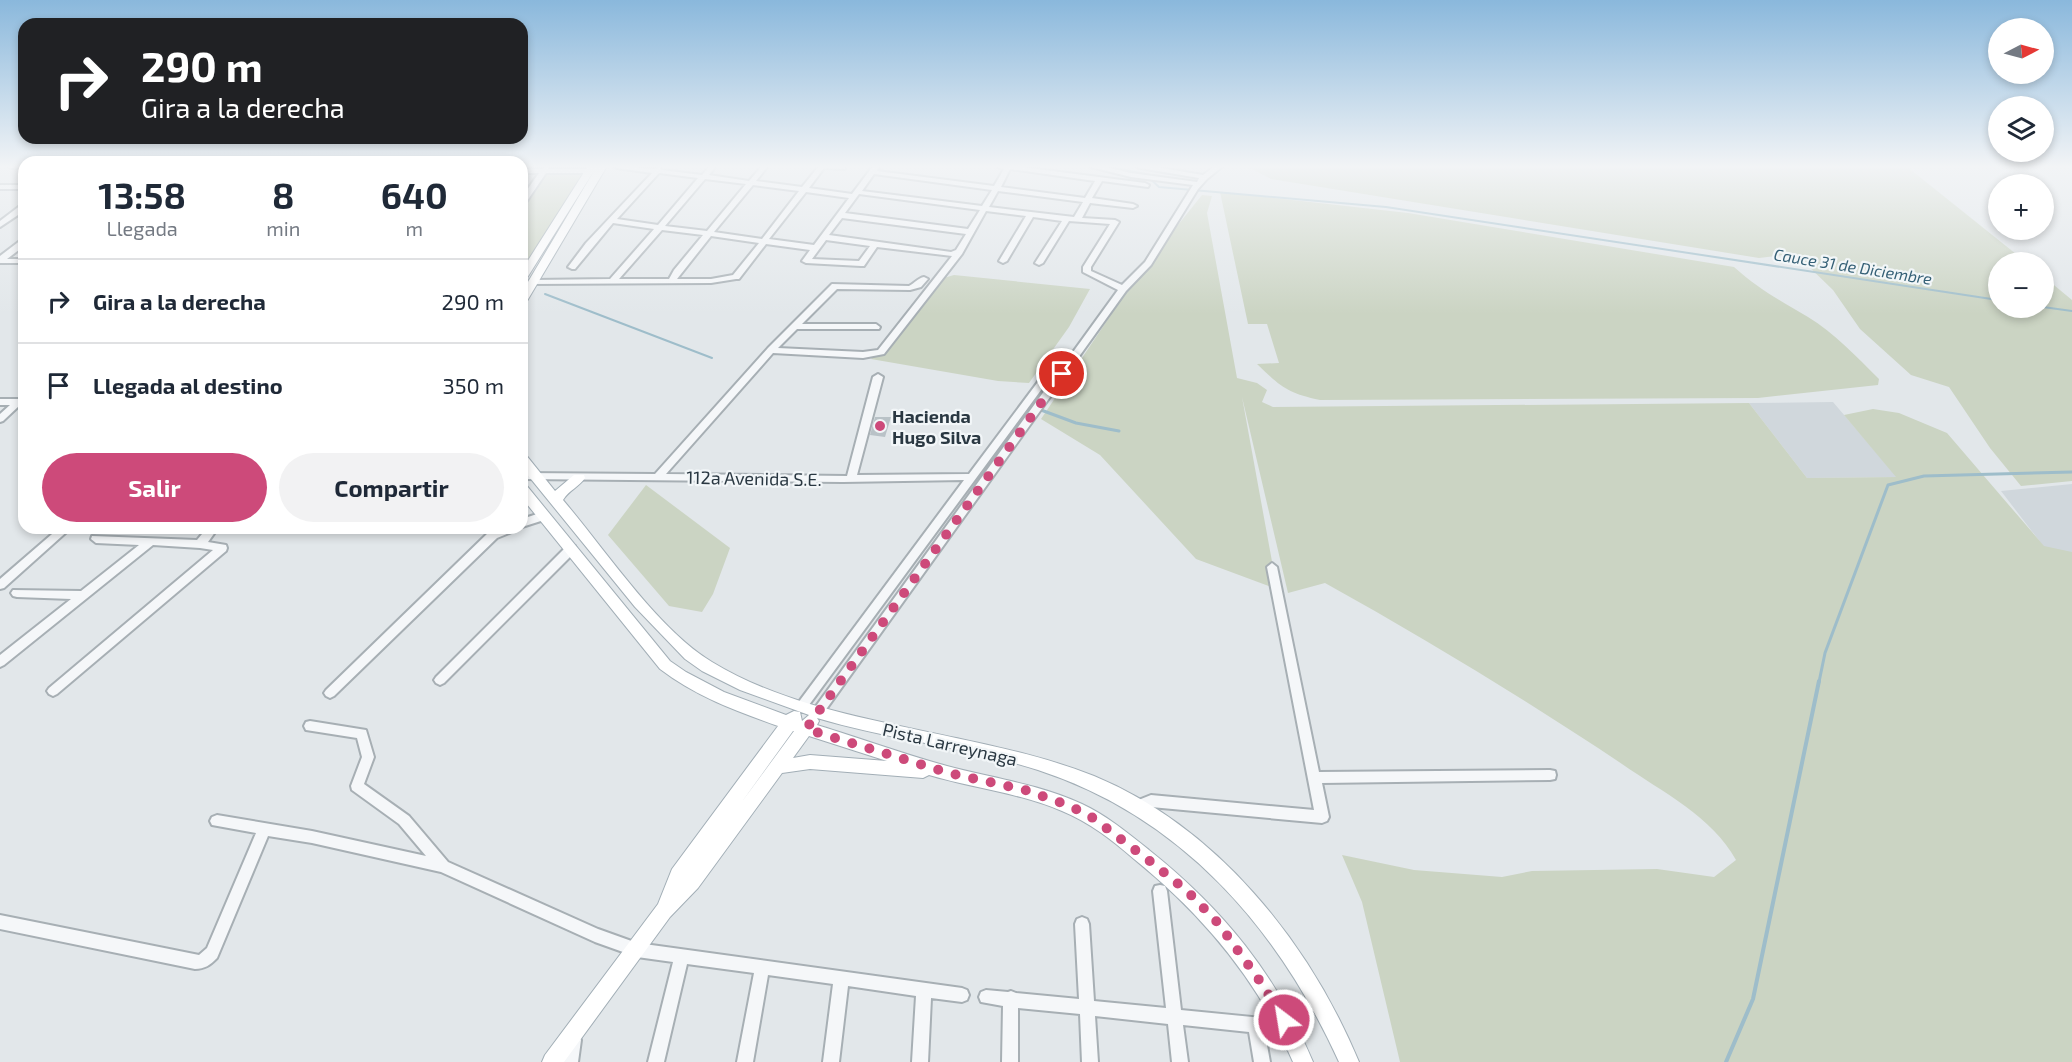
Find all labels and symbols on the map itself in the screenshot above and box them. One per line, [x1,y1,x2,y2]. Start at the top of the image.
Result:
north arrow [1988,18,2054,84]
water label: Cauce 31 de Diciembre [1773,244,1934,288]
pin [1036,348,1087,399]
place label: Hacienda Hugo Silva [892,405,981,448]
marker: Hacienda Hugo Silva [873,419,887,433]
street label: 112a Avenida S.E. [686,466,822,490]
street label: Pista Larreynaga [880,718,1020,770]
position arrow [1252,988,1316,1052]

